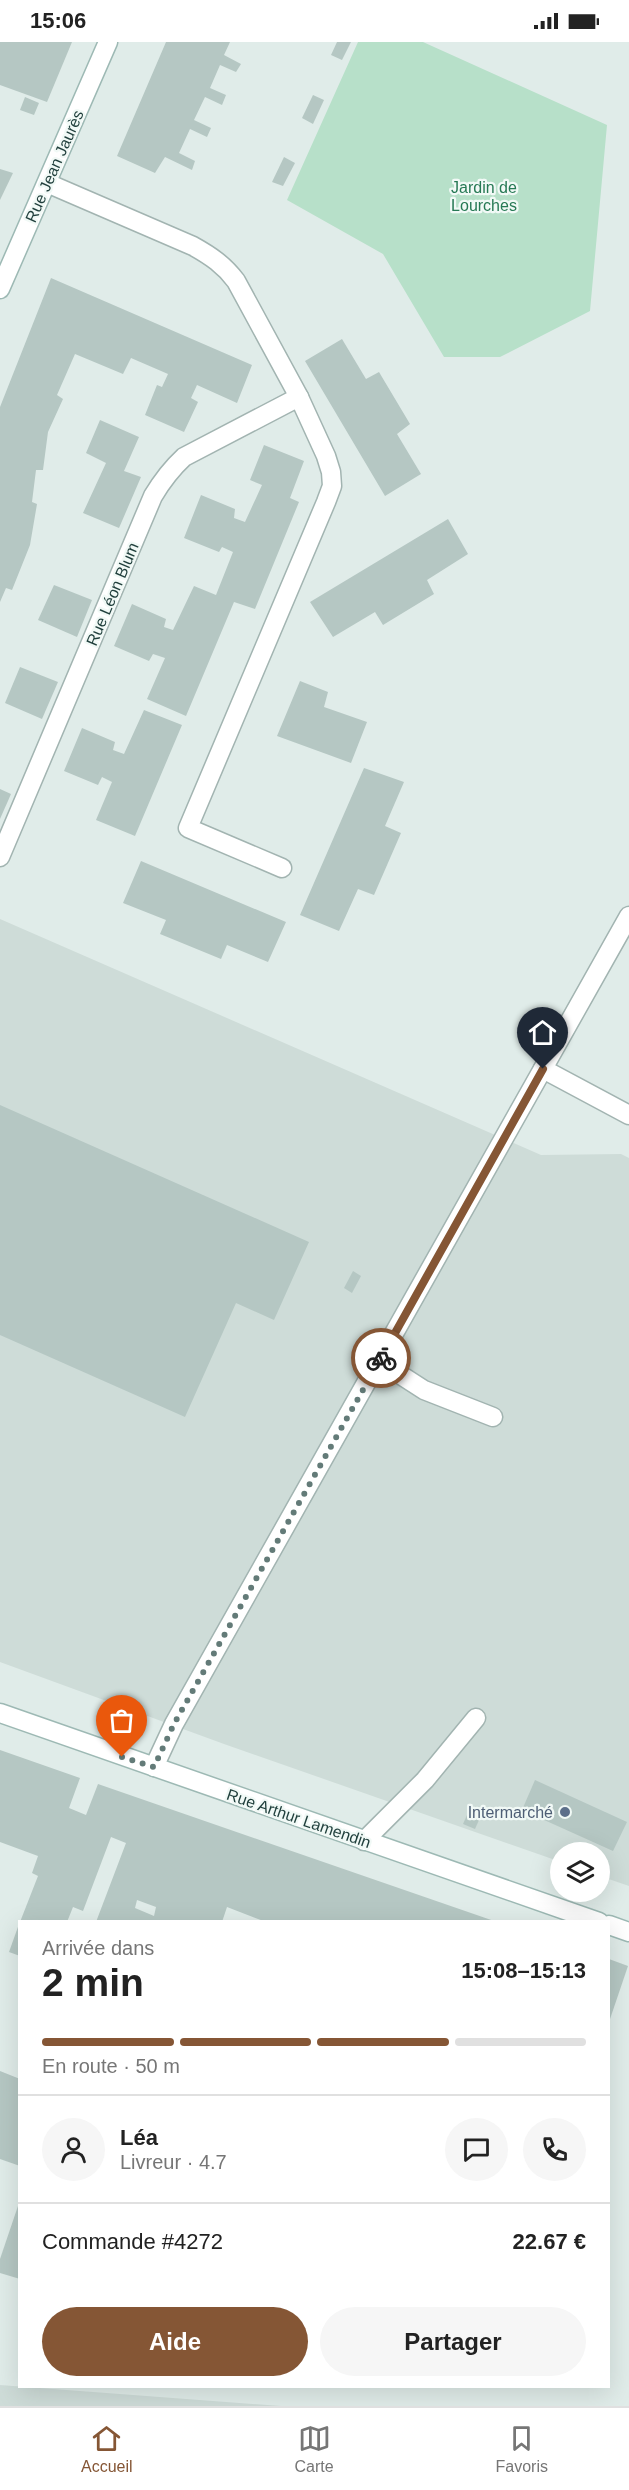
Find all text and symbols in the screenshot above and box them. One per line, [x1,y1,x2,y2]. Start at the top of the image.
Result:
text: 15:06 [30,8,86,33]
street label: Rue Jean Jaurès [22,107,87,225]
park label: Jardin de Lourches [451,179,517,214]
street label: Rue Léon Blum [83,540,142,648]
pin [517,1007,568,1069]
icon: home [526,1016,559,1049]
courier [351,1328,411,1388]
icon: bike [365,1342,398,1375]
pin [96,1695,147,1757]
icon: bag [105,1704,138,1737]
street label: Rue Arthur Lamendin [225,1786,373,1851]
place label: Intermarché [468,1804,553,1821]
marker: Intermarché [558,1805,572,1819]
map controls [550,1842,610,1902]
button: layers [550,1842,610,1902]
text: Arrivée dans [42,1937,154,1959]
text: 15:08–15:13 [461,1958,586,1983]
text: 2 min [42,1961,144,2004]
text: En route · 50 m [42,2055,180,2077]
button: person [42,2118,105,2181]
button: chat [445,2118,508,2181]
button: phone [523,2118,586,2181]
text: Léa [120,2125,158,2150]
text: Livreur · 4.7 [120,2151,227,2173]
text: Commande #4272 [42,2229,223,2254]
text: 22.67 € [513,2229,586,2254]
button: Aide [42,2307,308,2376]
button: Partager [320,2307,586,2376]
tab: Accueil [81,2422,133,2476]
tab: Carte [294,2422,334,2476]
tab: Favoris [496,2422,548,2476]

